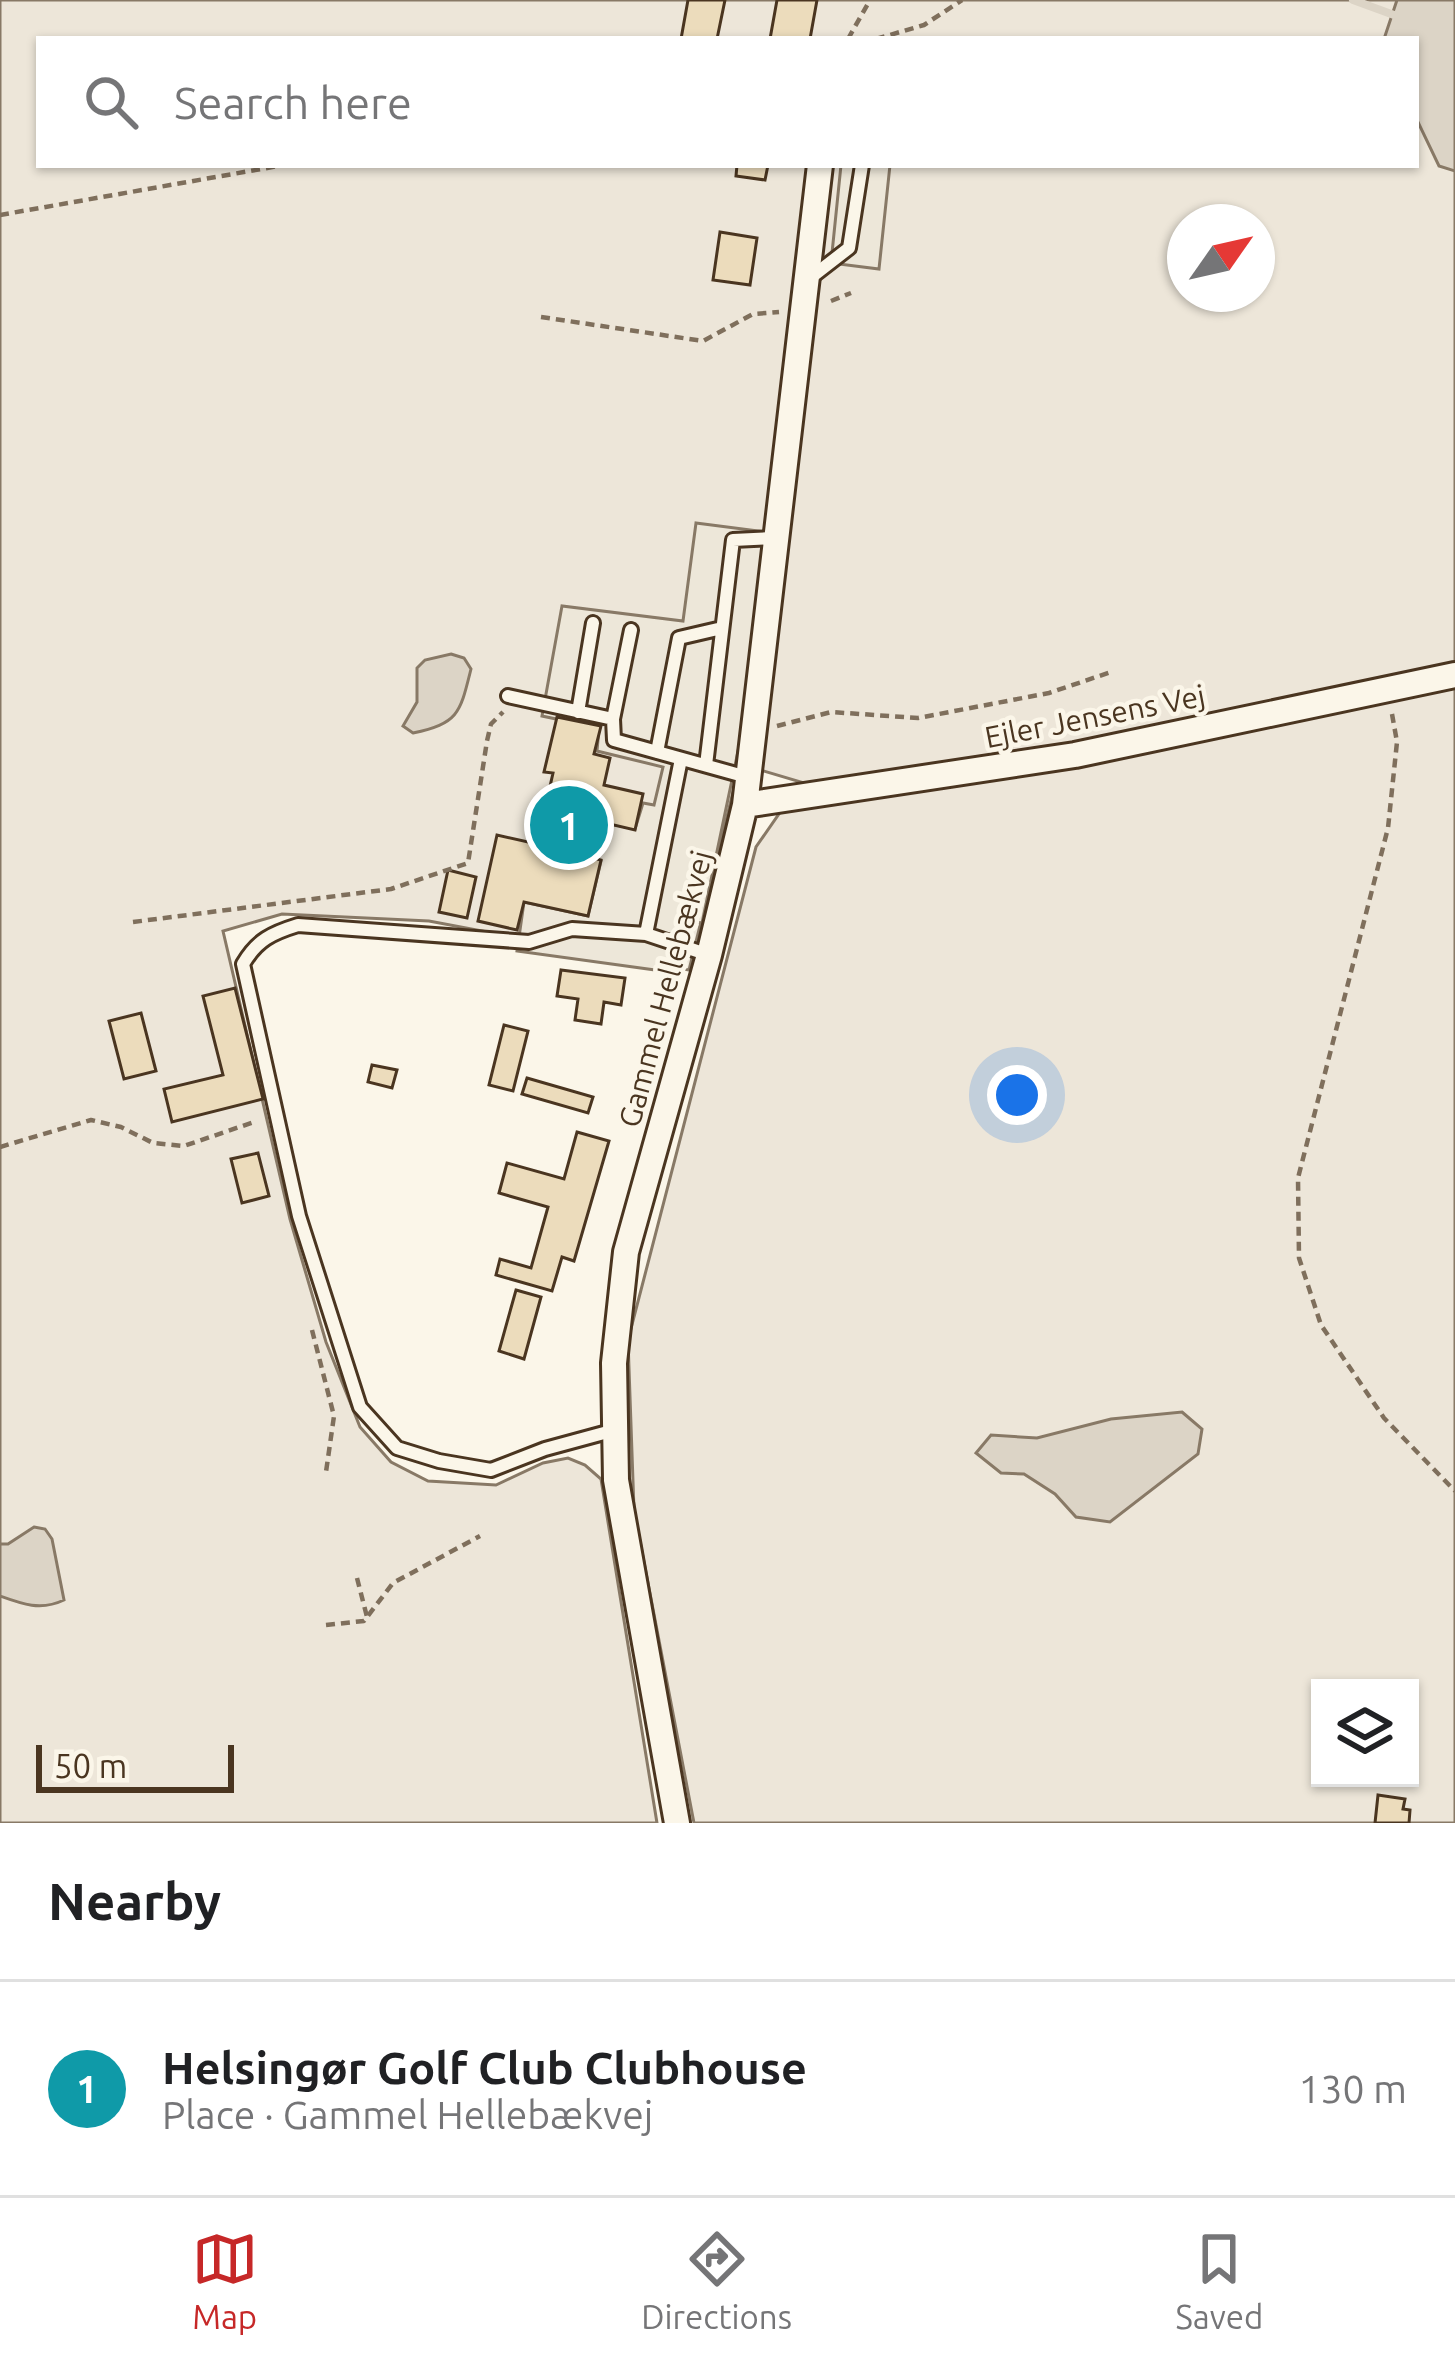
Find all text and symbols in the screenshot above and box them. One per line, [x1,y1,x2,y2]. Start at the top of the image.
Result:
search box [36,36,1419,168]
icon: search [78,69,144,135]
text: Search here [174,77,412,128]
north arrow [1167,204,1275,312]
street label: Ejler Jensens Vej [982,678,1208,754]
pin: 1 [530,780,608,870]
street label: Gammel Hellebækvej [612,847,718,1131]
your location [987,1065,1047,1125]
map controls [1311,1679,1419,1787]
button: layers [1311,1679,1419,1787]
scale bar [36,1739,234,1792]
text: 50 m [54,1747,127,1784]
text: Nearby [48,1872,221,1930]
text: Helsingør Golf Club Clubhouse [162,2042,807,2093]
text: 1 [76,2067,98,2110]
text: 130 m [1298,2067,1407,2110]
text: Place · Gammel Hellebækvej [162,2093,653,2136]
tab: Map [192,2226,258,2335]
tab: Directions [641,2226,792,2335]
tab: Saved [1175,2226,1263,2335]

